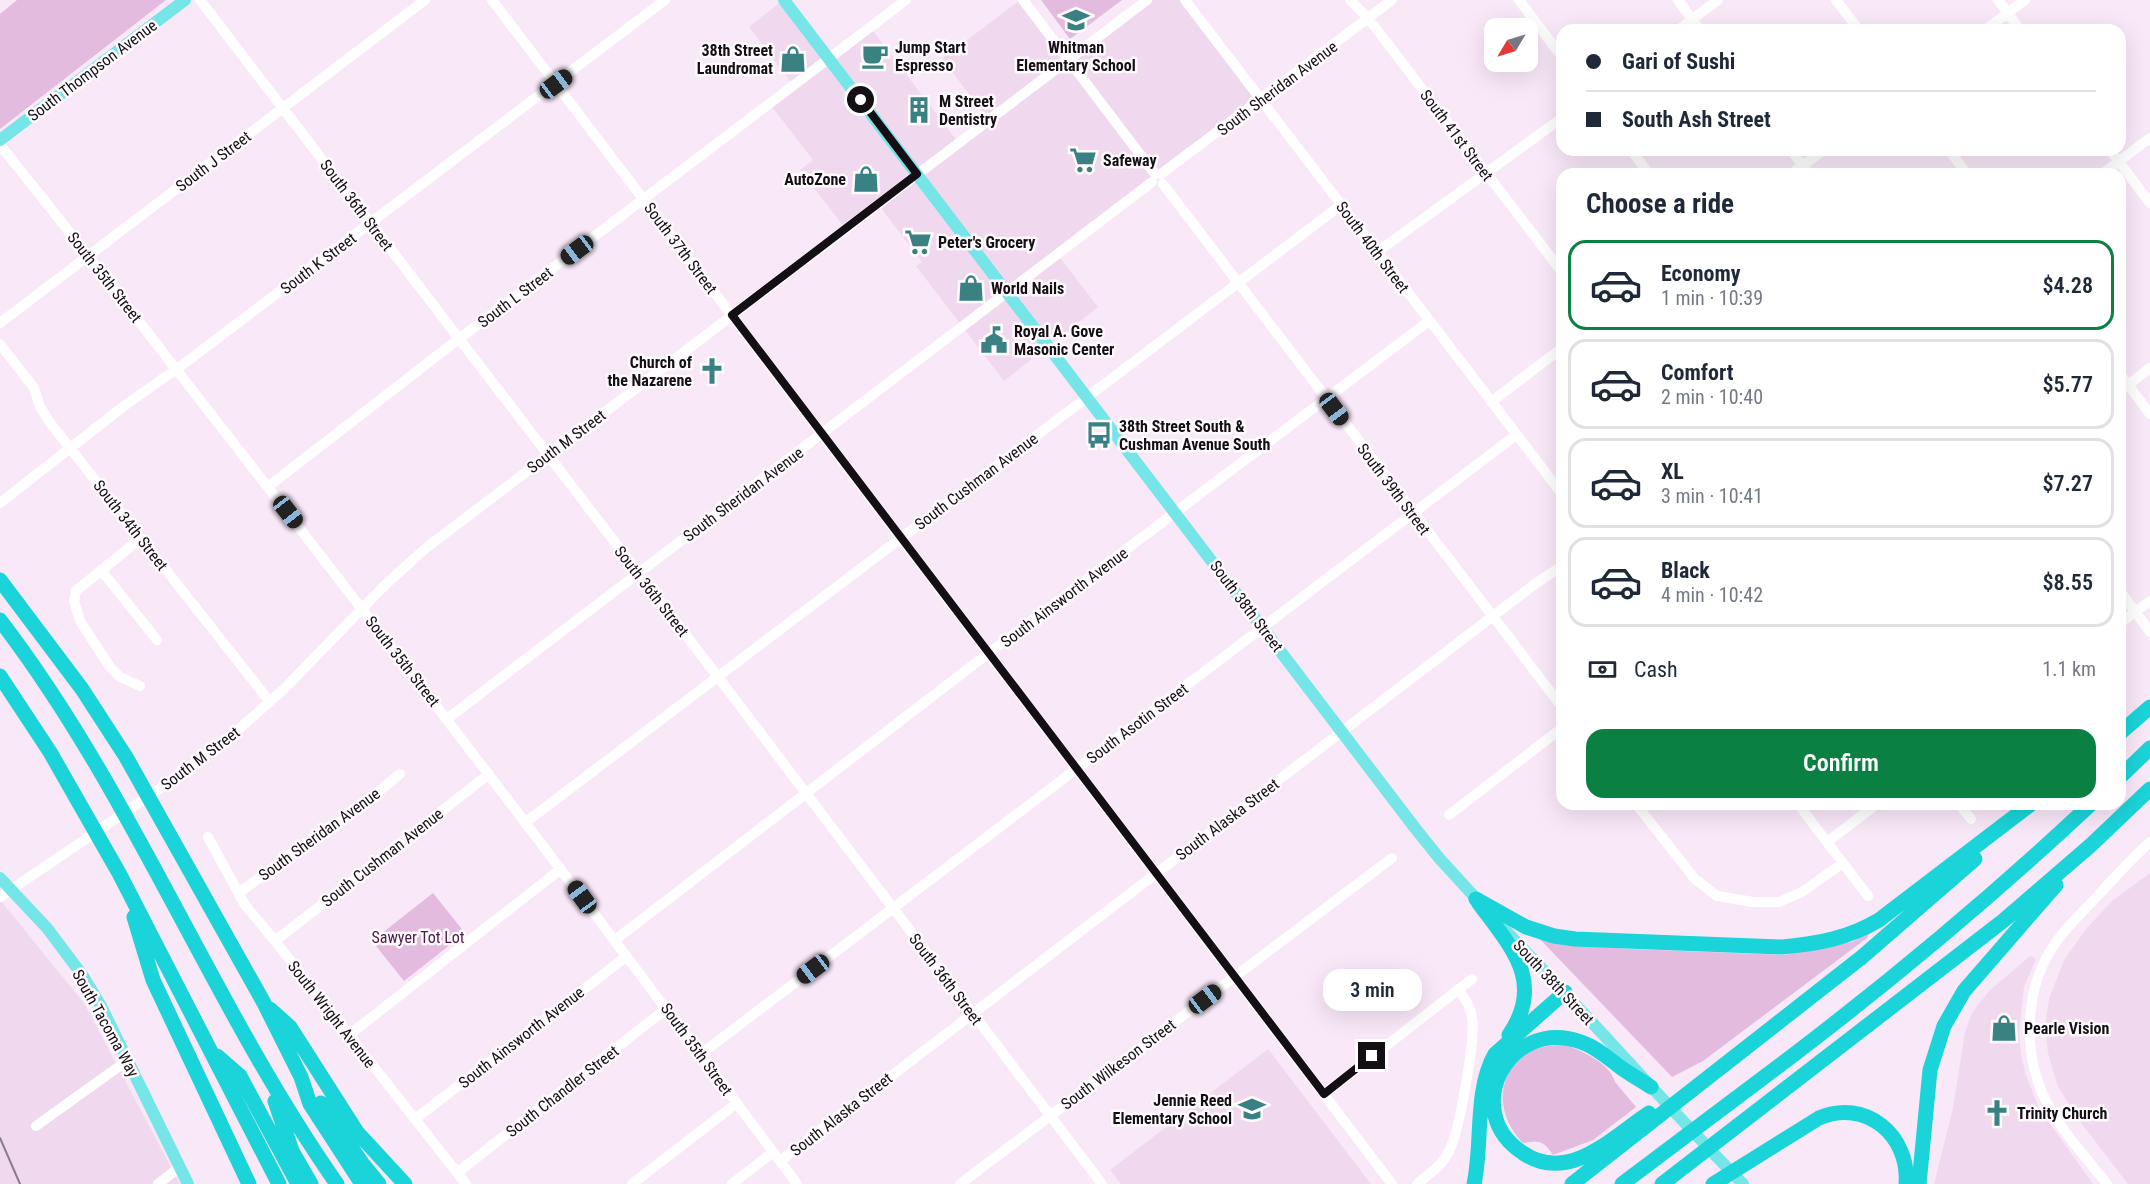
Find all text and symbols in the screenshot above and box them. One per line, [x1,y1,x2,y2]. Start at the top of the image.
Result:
school or university icon: Whitman Elementary School [1061,5,1091,35]
street label: South Thompson Avenue [24,16,161,125]
north arrow [1484,18,1538,72]
map controls [1484,18,1538,72]
street label: South Sheridan Avenue [1214,37,1341,140]
place label: Jump Start Espresso [895,38,966,75]
place label: Whitman Elementary School [1016,38,1136,75]
place label: 38th Street Laundromat [697,41,773,78]
cafe icon: Jump Start Espresso [860,41,890,71]
shop icon: 38th Street Laundromat [778,44,808,74]
text: Gari of Sushi [1622,49,1735,74]
car [536,66,576,102]
route start [847,86,874,113]
street label: South 41st Street [1416,86,1497,185]
place label: M Street Dentistry [939,92,997,129]
building icon: M Street Dentistry [904,95,934,125]
text: South Ash Street [1622,107,1771,132]
street label: South J Street [172,127,255,196]
supermarket icon: Safeway [1068,145,1098,175]
place label: Safeway [1103,151,1157,170]
street label: South 36th Street [316,156,397,255]
shop icon: AutoZone [851,164,881,194]
place label: AutoZone [784,170,846,189]
text: Choose a ride [1586,188,1734,220]
street label: South 40th Street [1332,198,1413,297]
street label: South 37th Street [640,199,721,298]
supermarket icon: Peter's Grocery [903,227,933,257]
street label: South 35th Street [63,228,146,327]
street label: South K Street [277,229,360,298]
car [557,232,597,268]
place label: Peter's Grocery [938,233,1035,252]
icon: car [1589,258,1643,312]
text: Economy [1661,261,1741,286]
street label: South L Street [474,263,557,332]
shop icon: World Nails [956,273,986,303]
text: $4.28 [2042,273,2093,298]
place label: World Nails [991,279,1064,298]
text: 1 min · 10:39 [1661,286,1763,310]
place label: Royal A. Gove Masonic Center [1014,322,1114,359]
public building icon: Royal A. Gove Masonic Center [979,325,1009,355]
place label: Church of the Nazarene [607,353,693,390]
church icon: Church of the Nazarene [697,356,727,386]
icon: car [1589,357,1643,411]
text: Comfort [1661,360,1734,385]
text: $5.77 [2042,372,2093,397]
text: 2 min · 10:40 [1661,385,1763,409]
car [1316,389,1352,429]
street label: South M Street [523,406,610,477]
place label: 38th Street South & Cushman Avenue South [1119,417,1270,454]
bus stop icon: 38th Street South & Cushman Avenue South [1084,420,1114,450]
street label: South Cushman Avenue [911,429,1042,534]
street label: South 39th Street [1353,440,1434,539]
street label: South Sheridan Avenue [680,443,807,546]
icon: car [1589,456,1643,510]
text: XL [1661,459,1684,484]
text: $7.27 [2042,471,2093,496]
street label: South 34th Street [89,476,172,575]
text: 3 min · 10:41 [1661,484,1763,508]
car [270,492,306,532]
street label: South 36th Street [610,542,693,641]
street label: South Ainsworth Avenue [997,543,1132,651]
icon: car [1589,555,1643,609]
street label: South 38th Street [1206,557,1287,656]
text: Black [1661,558,1710,583]
text: $8.55 [2042,570,2093,595]
text: 4 min · 10:42 [1661,583,1763,607]
street label: South 35th Street [361,612,444,711]
icon: cash [1586,653,1619,686]
text: Cash [1634,657,1678,682]
text: 1.1 km [2042,657,2096,681]
street label: South Asotin Street [1083,679,1192,768]
street label: South M Street [157,723,244,794]
button: Confirm [1586,729,2096,798]
street label: South Alaska Street [1172,774,1283,864]
street label: South Sheridan Avenue [255,784,384,885]
street label: South Cushman Avenue [318,804,447,911]
car [564,877,600,917]
park label: Sawyer Tot Lot [371,928,465,947]
street label: South 36th Street [905,930,986,1029]
street label: South 38th Street [1509,936,1598,1029]
car [793,951,833,987]
street label: South Wright Avenue [284,957,379,1072]
street label: South Tacoma Way [68,966,143,1081]
callout: 3 min [1322,969,1422,1011]
text: 3 min [1350,978,1395,1002]
car [1185,981,1225,1017]
street label: South Ainsworth Avenue [455,982,588,1092]
street label: South 35th Street [657,999,737,1099]
shop icon: Pearle Vision [1989,1013,2019,1043]
street label: South Wilkeson Street [1057,1015,1180,1114]
place label: Pearle Vision [2024,1019,2109,1038]
street label: South Chandler Street [502,1041,623,1141]
route end [1358,1042,1385,1069]
street label: South Alaska Street [787,1069,896,1160]
place label: Jennie Reed Elementary School [1113,1091,1232,1128]
school or university icon: Jennie Reed Elementary School [1237,1094,1267,1124]
church icon: Trinity Church [1982,1098,2012,1128]
place label: Trinity Church [2017,1104,2107,1123]

